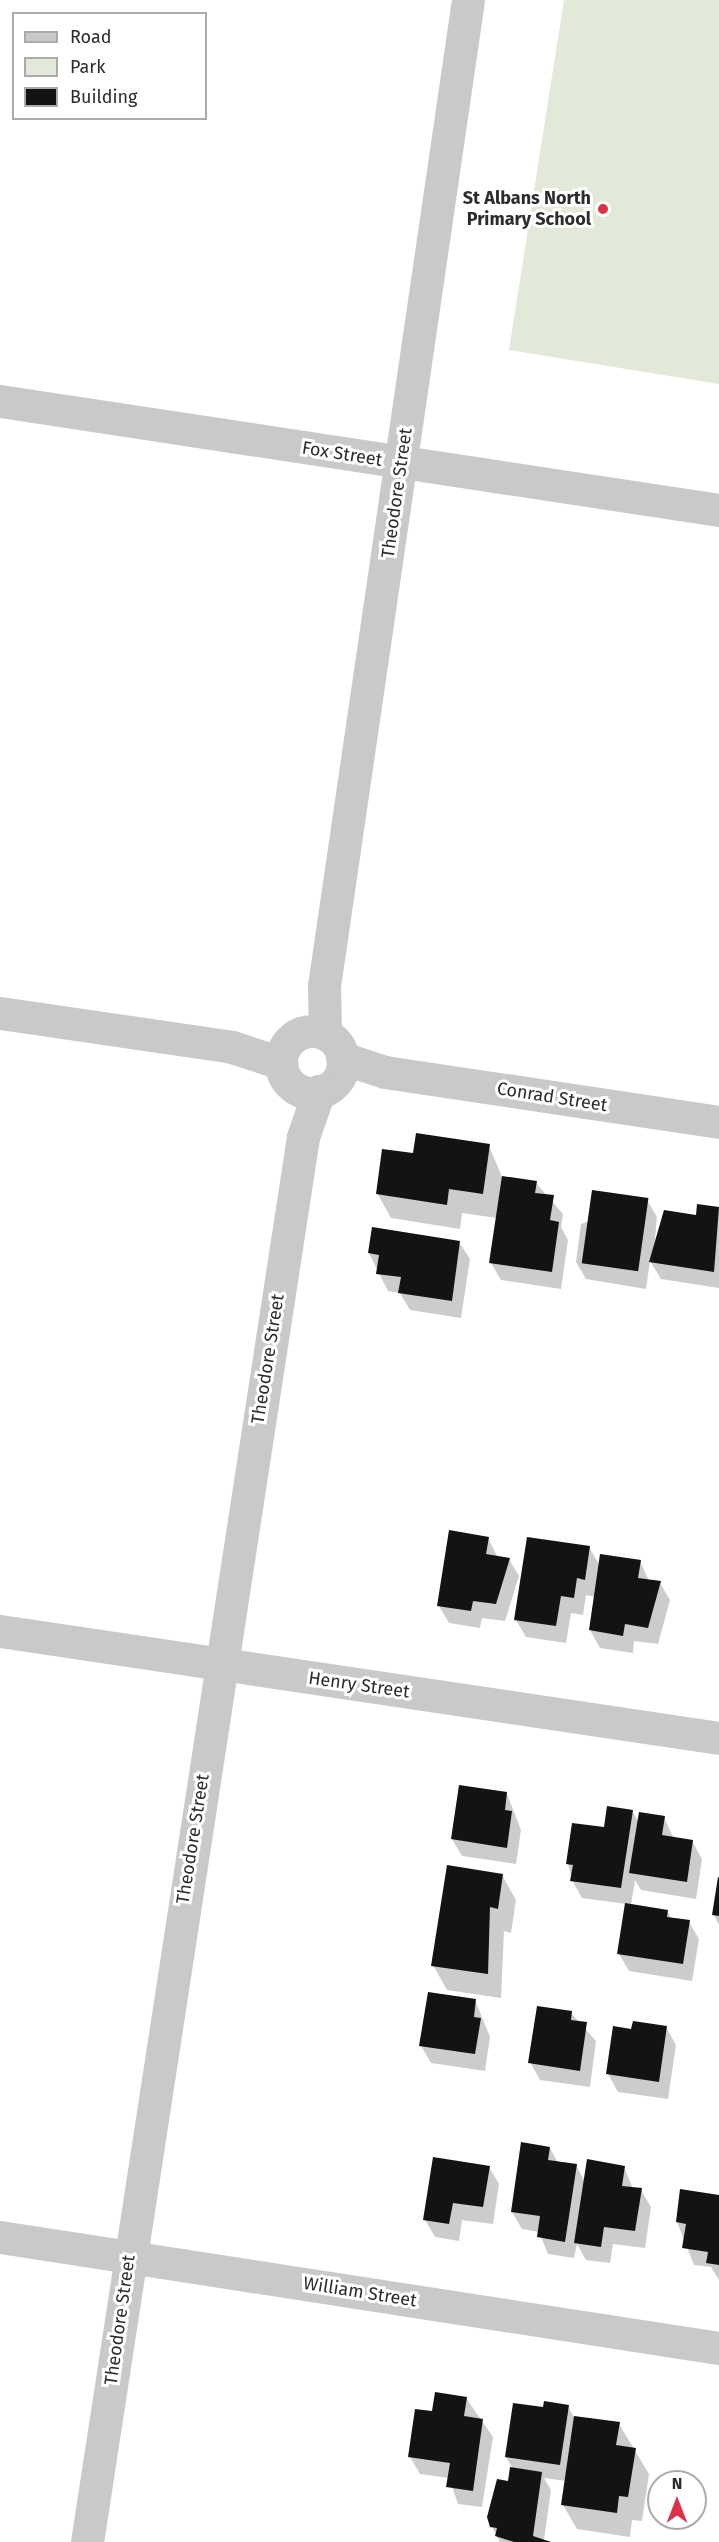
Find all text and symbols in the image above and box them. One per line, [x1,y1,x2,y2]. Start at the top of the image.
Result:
legend [12,12,207,120]
text: Road [70,26,112,48]
text: Park [70,56,105,78]
text: Building [70,86,137,108]
place label: St Albans North Primary School [463,188,591,230]
marker: St Albans North Primary School [596,202,610,216]
street label: Theodore Street [377,426,417,560]
street label: Fox Street [300,437,384,471]
street label: Conrad Street [495,1078,609,1116]
street label: Theodore Street [247,1292,289,1426]
street label: Henry Street [307,1667,411,1703]
street label: Theodore Street [172,1772,214,1906]
street label: Theodore Street [100,2253,140,2387]
street label: William Street [302,2272,418,2312]
north arrow [647,2470,707,2530]
text: N [672,2474,682,2493]

